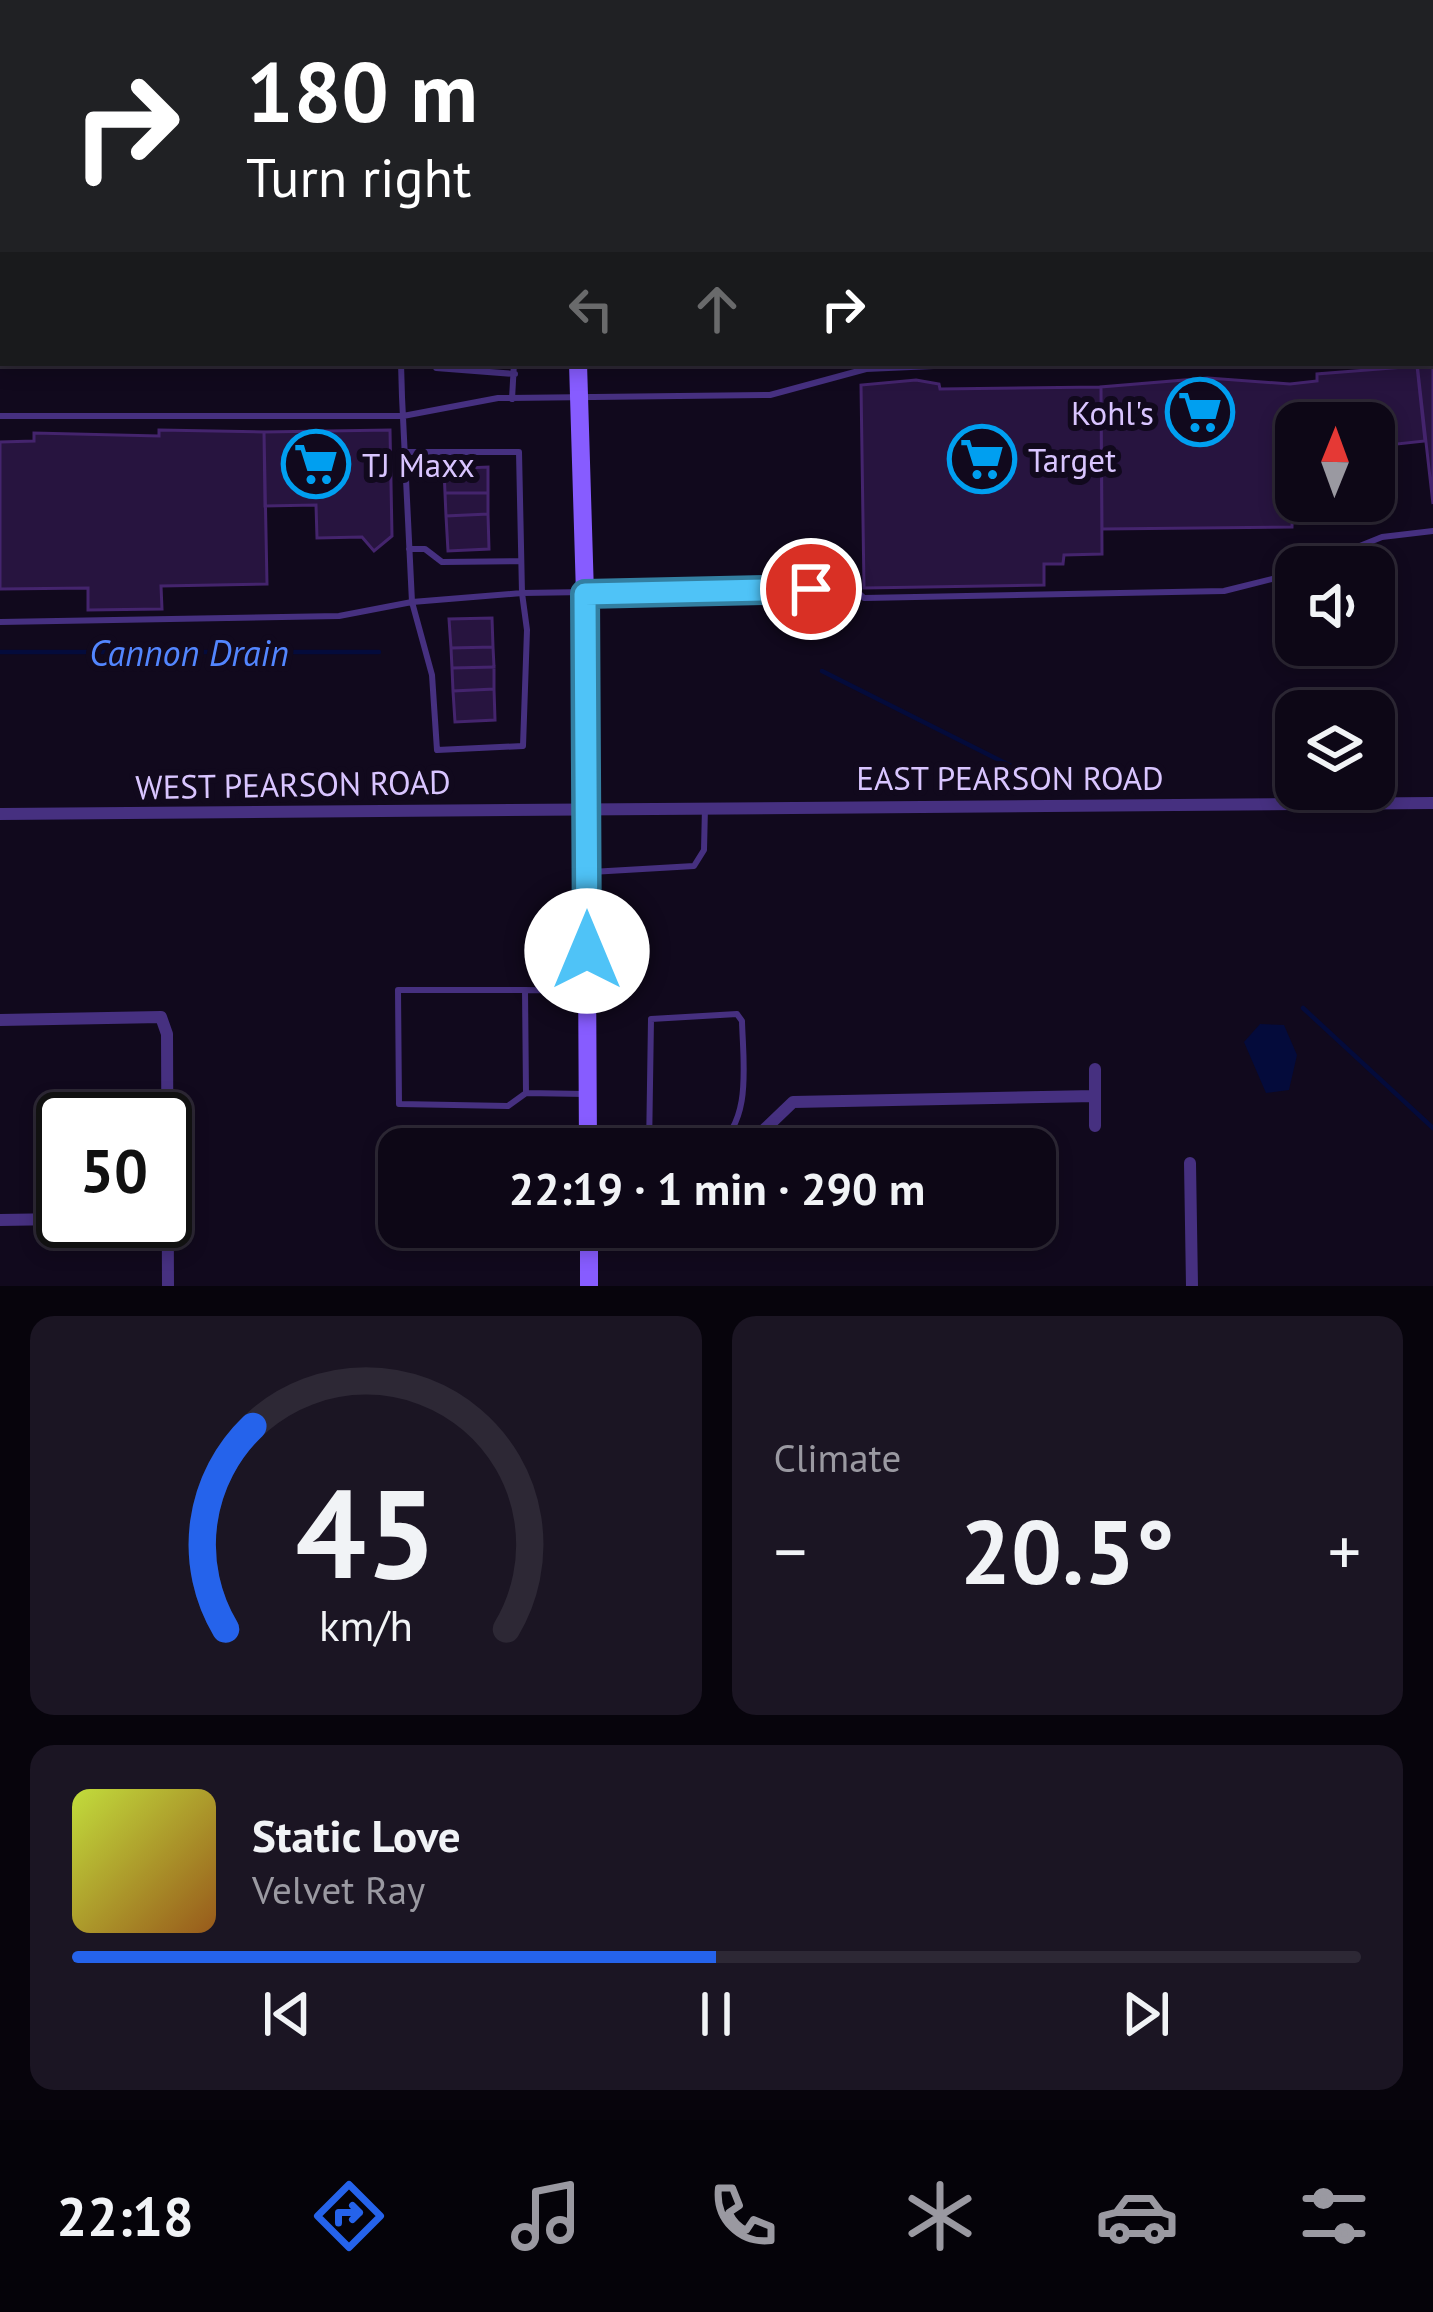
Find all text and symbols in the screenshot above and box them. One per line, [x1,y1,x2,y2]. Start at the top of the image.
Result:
text: 180 m [246,36,478,145]
icon: right [48,48,204,204]
text: Turn right [246,142,471,212]
icon: left [558,276,624,342]
icon: ahead [684,276,750,342]
icon: right [810,276,876,342]
supermarket icon: Kohl's [1165,377,1235,447]
place label: Kohl's [1071,391,1154,434]
north arrow [1275,402,1395,522]
map controls [1275,402,1395,810]
supermarket icon: Target [947,424,1017,494]
supermarket icon: TJ Maxx [281,429,351,499]
place label: Target [1028,438,1116,481]
place label: TJ Maxx [362,443,475,486]
pin [760,538,862,640]
button: sound [1275,546,1395,666]
icon: arrive [778,556,844,622]
water label: Cannon Drain [89,629,289,676]
button: layers [1275,690,1395,810]
street label: EAST PEARSON ROAD [856,756,1164,799]
street label: WEST PEARSON ROAD [135,760,451,808]
position arrow [524,888,650,1014]
speed limit sign: 50 [36,1092,192,1248]
text: 22:19 · 1 min · 290 m [509,1159,925,1217]
text: Climate [774,1432,901,1483]
text: 45 [295,1451,437,1612]
text: 20.5° [960,1492,1175,1609]
text: − [774,1508,807,1593]
text: + [1328,1508,1361,1593]
text: km/h [319,1596,413,1652]
text: Static Love [252,1806,461,1864]
text: Velvet Ray [252,1864,425,1915]
icon: previous [254,1981,320,2047]
icon: pause [683,1981,749,2047]
icon: next [1113,1981,1179,2047]
icon: directions [307,2174,391,2258]
icon: music [504,2174,588,2258]
icon: phone [701,2174,785,2258]
icon: climate [898,2174,982,2258]
icon: car [1095,2174,1179,2258]
icon: filters [1292,2174,1376,2258]
text: 22:18 [57,2181,194,2251]

